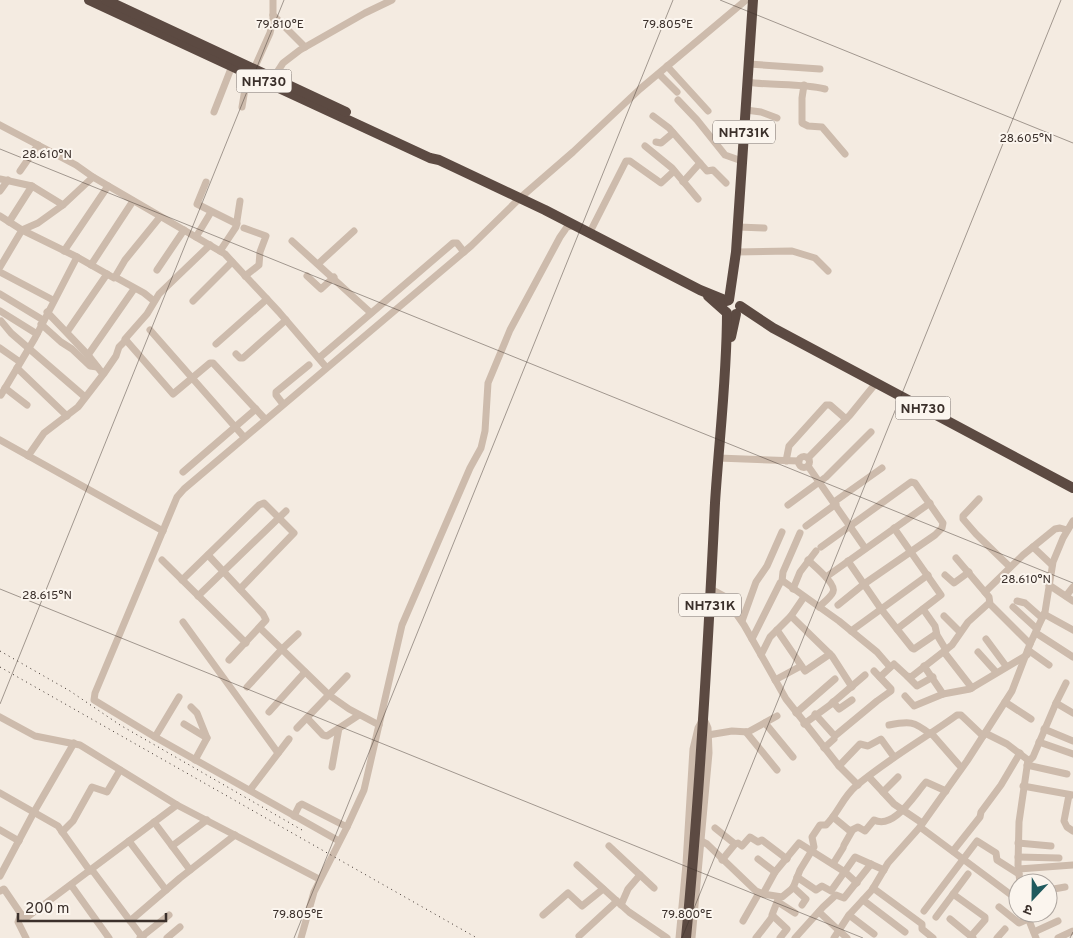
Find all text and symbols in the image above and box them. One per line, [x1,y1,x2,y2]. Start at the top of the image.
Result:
text: 79.810°E [256,17,304,33]
text: 79.805°E [643,17,693,33]
road number: NH730 [236,70,292,92]
road number: NH731K [713,120,775,144]
text: 28.605°N [999,131,1053,147]
text: 28.610°N [22,147,72,163]
road number: NH730 [896,396,950,419]
text: 28.610°N [1001,572,1051,588]
text: 28.615°N [22,588,72,604]
road number: NH731K [679,594,741,616]
north arrow [1008,873,1058,923]
scale bar [18,890,165,922]
text: उ [1021,899,1036,918]
text: 200 m [25,900,70,919]
text: 79.805°E [273,907,323,923]
text: 79.800°E [662,907,712,923]

